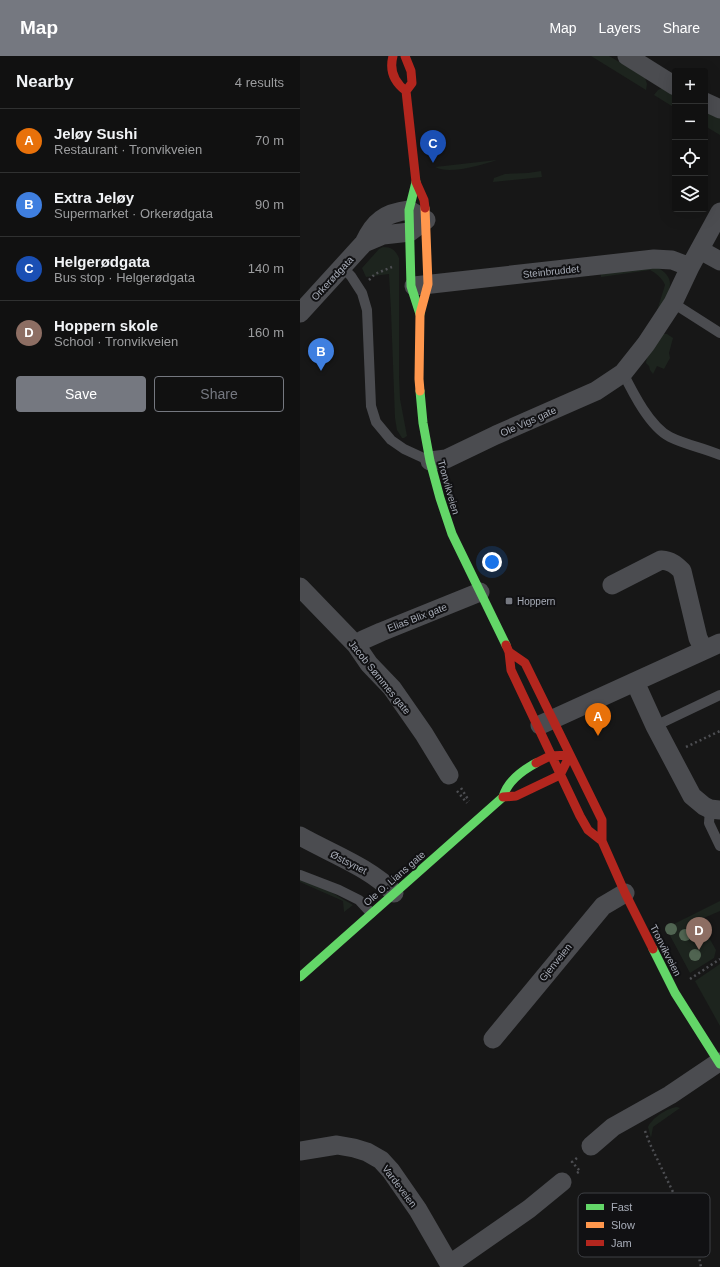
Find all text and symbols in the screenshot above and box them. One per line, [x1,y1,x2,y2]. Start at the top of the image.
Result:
text: Map [20,17,58,38]
text: Map [549,20,577,36]
text: Layers [599,20,641,36]
text: Share [663,20,700,36]
map controls [672,68,708,212]
button: + [672,68,708,104]
text: Nearby [16,72,74,91]
text: 4 results [235,75,284,90]
button: − [672,104,708,140]
text: Jeløy Sushi [54,125,137,142]
pin: C [420,130,446,163]
text: A [24,133,34,148]
text: 70 m [255,133,284,148]
button: locate [672,140,708,176]
text: Restaurant · Tronvikveien [54,142,202,157]
button: layers [672,176,708,212]
text: Extra Jeløy [54,189,134,206]
text: B [24,197,34,212]
text: 90 m [255,197,284,212]
text: Supermarket · Orkerødgata [54,206,213,221]
text: Helgerødgata [54,253,150,270]
street label: Orkerødgata [309,254,356,303]
text: C [24,261,34,276]
text: 140 m [248,261,284,276]
street label: Steinbruddet [522,263,580,280]
text: Bus stop · Helgerødgata [54,270,195,285]
text: Hoppern skole [54,317,158,334]
text: D [24,325,34,340]
text: 160 m [248,325,284,340]
text: School · Tronvikveien [54,334,178,349]
pin: B [308,338,334,371]
button: Save [16,376,146,412]
button: Share [154,376,284,412]
street label: Ole Vigs gate [499,404,558,439]
street label: Tronvikveien [435,459,462,516]
your location [482,552,502,572]
marker: Hoppern [504,596,514,606]
place label: Hoppern [517,596,555,607]
street label: Elias Blix gate [386,601,449,634]
street label: Jacob Sømmes gate [346,638,413,717]
pin: A [585,703,611,736]
street label: Ole O. Lians gate [361,848,428,908]
street label: Østsynet [329,849,369,876]
pin: D [686,917,712,950]
street label: Tronvikveien [648,923,683,978]
street label: Gjenveien [537,941,574,983]
street label: Vardeveien [380,1163,419,1210]
legend [578,1193,710,1257]
text: Fast [611,1201,632,1213]
text: Slow [611,1219,635,1231]
text: Jam [611,1237,632,1249]

